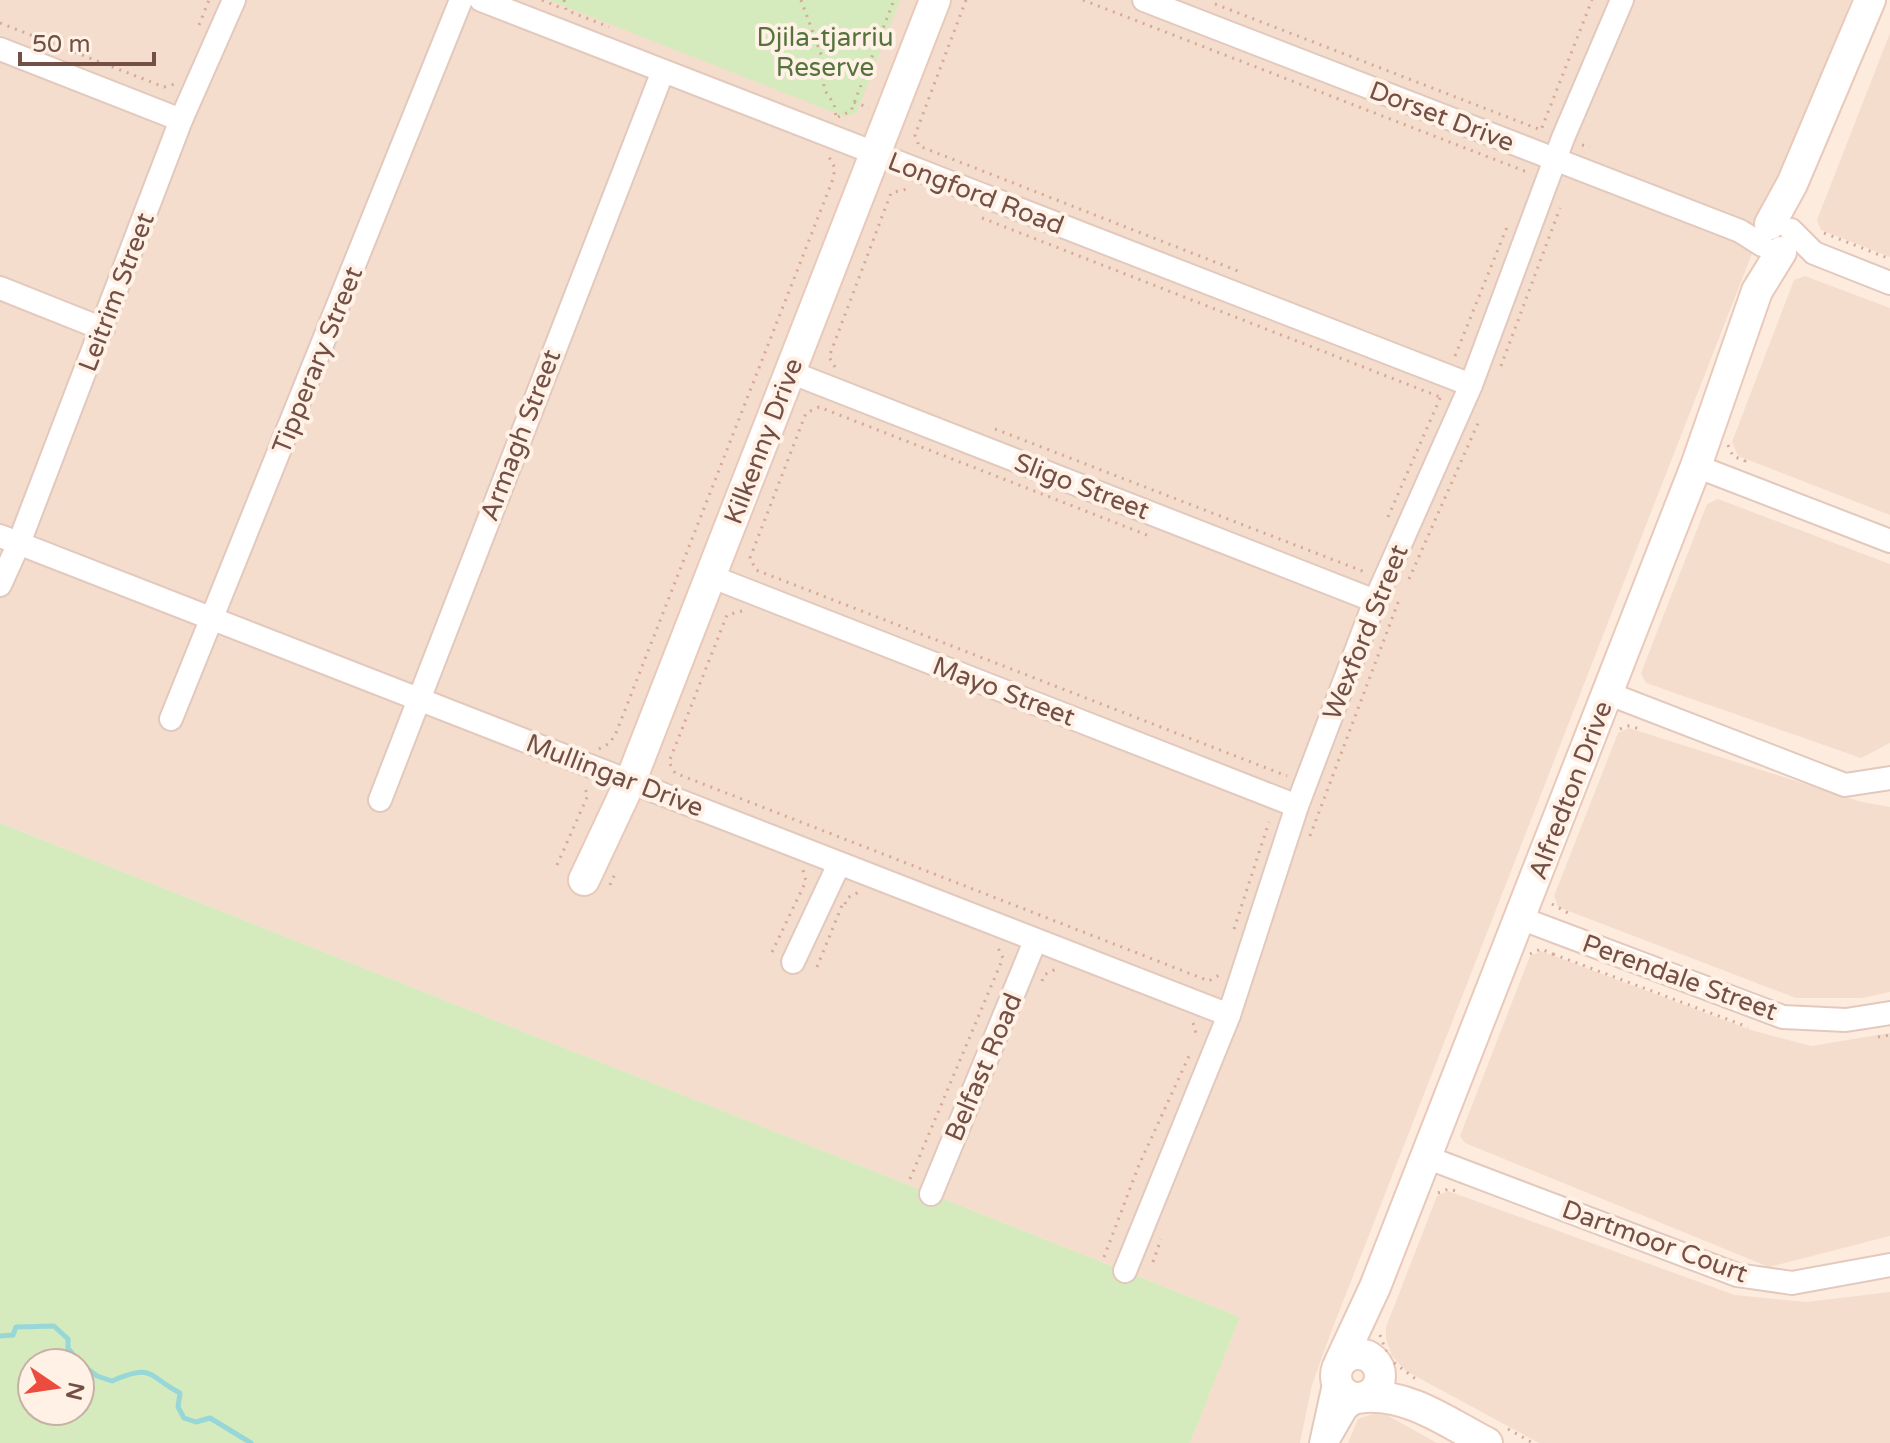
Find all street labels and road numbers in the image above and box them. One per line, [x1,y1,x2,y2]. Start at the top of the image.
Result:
street label: Dorset Drive [1365,75,1519,158]
street label: Longford Road [883,146,1068,241]
street label: Leitrim Street [72,208,161,376]
street label: Tipperary Street [266,262,369,458]
street label: Armagh Street [474,345,567,525]
street label: Kilkenny Drive [718,354,809,529]
street label: Sligo Street [1010,447,1154,526]
street label: Wexford Street [1316,540,1415,724]
street label: Mayo Street [928,650,1080,733]
street label: Alfredton Drive [1522,697,1619,884]
street label: Mullingar Drive [522,727,708,824]
street label: Perendale Street [1578,928,1782,1027]
street label: Belfast Road [938,989,1029,1146]
street label: Dartmoor Court [1558,1194,1752,1289]

